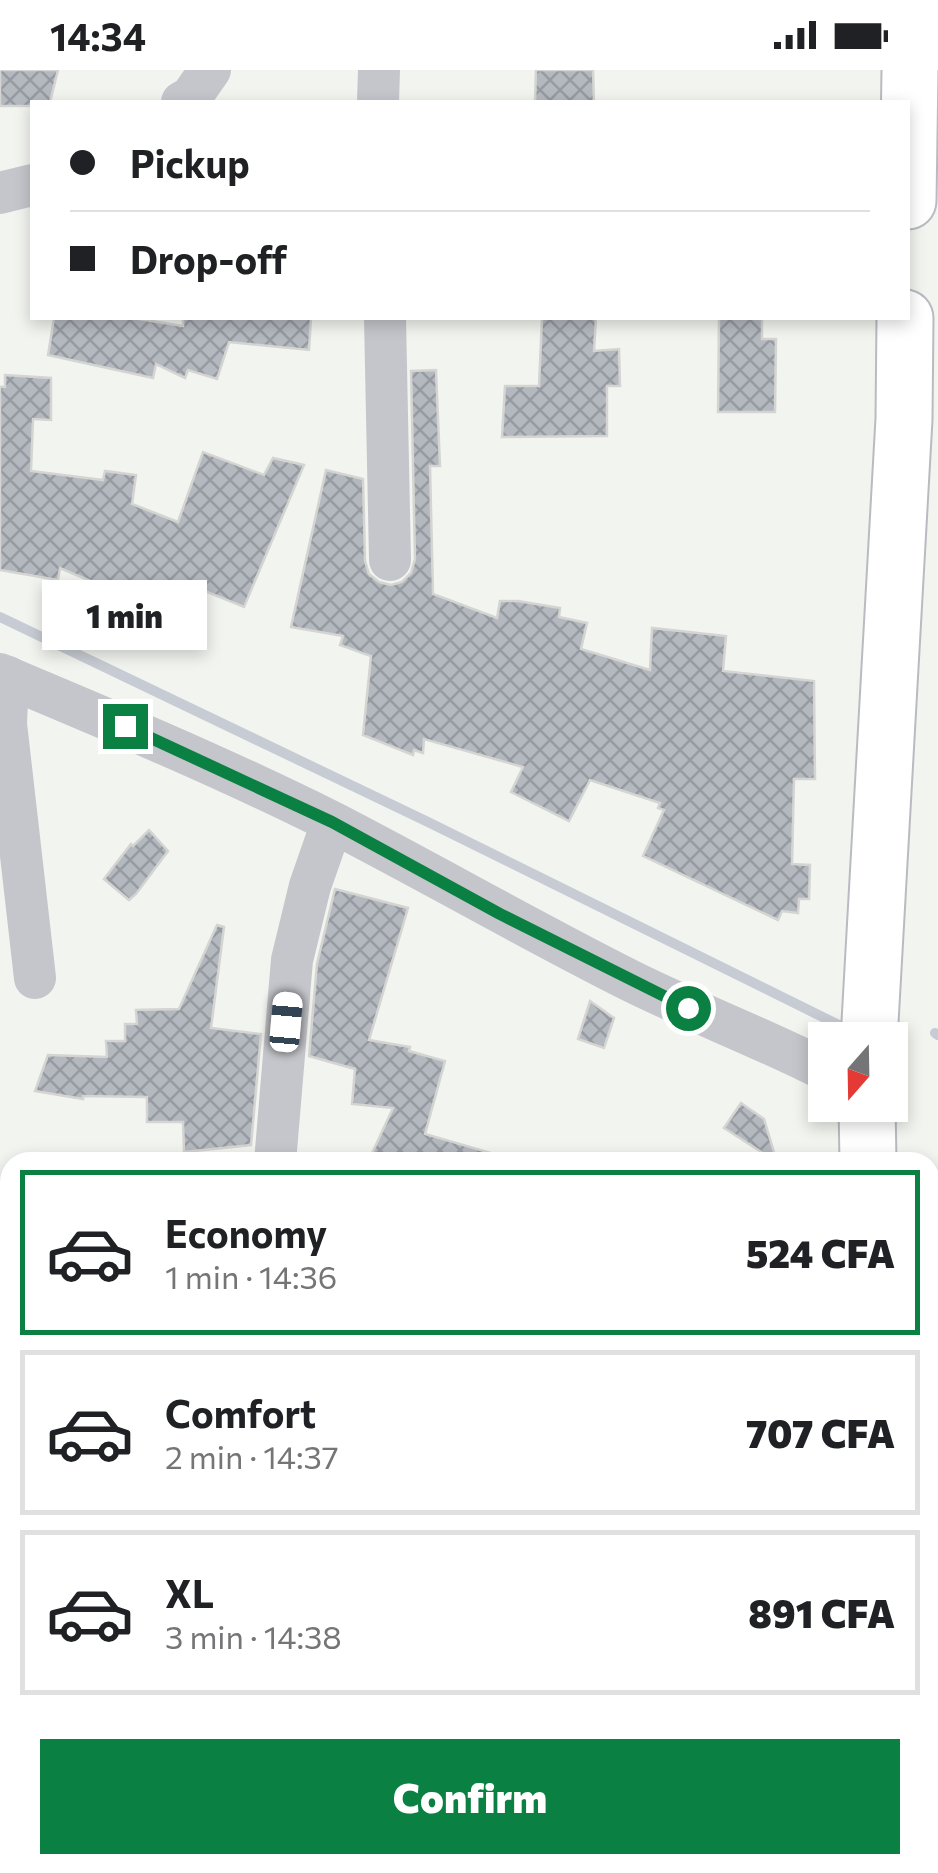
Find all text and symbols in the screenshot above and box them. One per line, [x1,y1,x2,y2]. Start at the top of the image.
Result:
text: 14:34 [50,12,146,59]
text: Pickup [130,139,250,186]
text: Drop-off [130,235,287,282]
callout: 1 min [42,581,208,651]
text: 1 min [86,595,163,635]
route end [103,704,148,749]
route start [666,986,711,1031]
car [268,991,304,1053]
north arrow [808,1022,908,1122]
map controls [808,1022,908,1122]
icon: car [45,1208,135,1298]
text: Economy [165,1209,327,1256]
text: 524 CFA [746,1229,895,1276]
text: 1 min · 14:36 [165,1256,337,1296]
icon: car [45,1388,135,1478]
text: Comfort [165,1389,316,1436]
text: 707 CFA [746,1409,895,1456]
text: 2 min · 14:37 [165,1436,339,1476]
icon: car [45,1568,135,1658]
text: XL [165,1569,214,1616]
text: 891 CFA [748,1589,895,1636]
text: 3 min · 14:38 [165,1616,342,1656]
button: Confirm [40,1739,900,1854]

